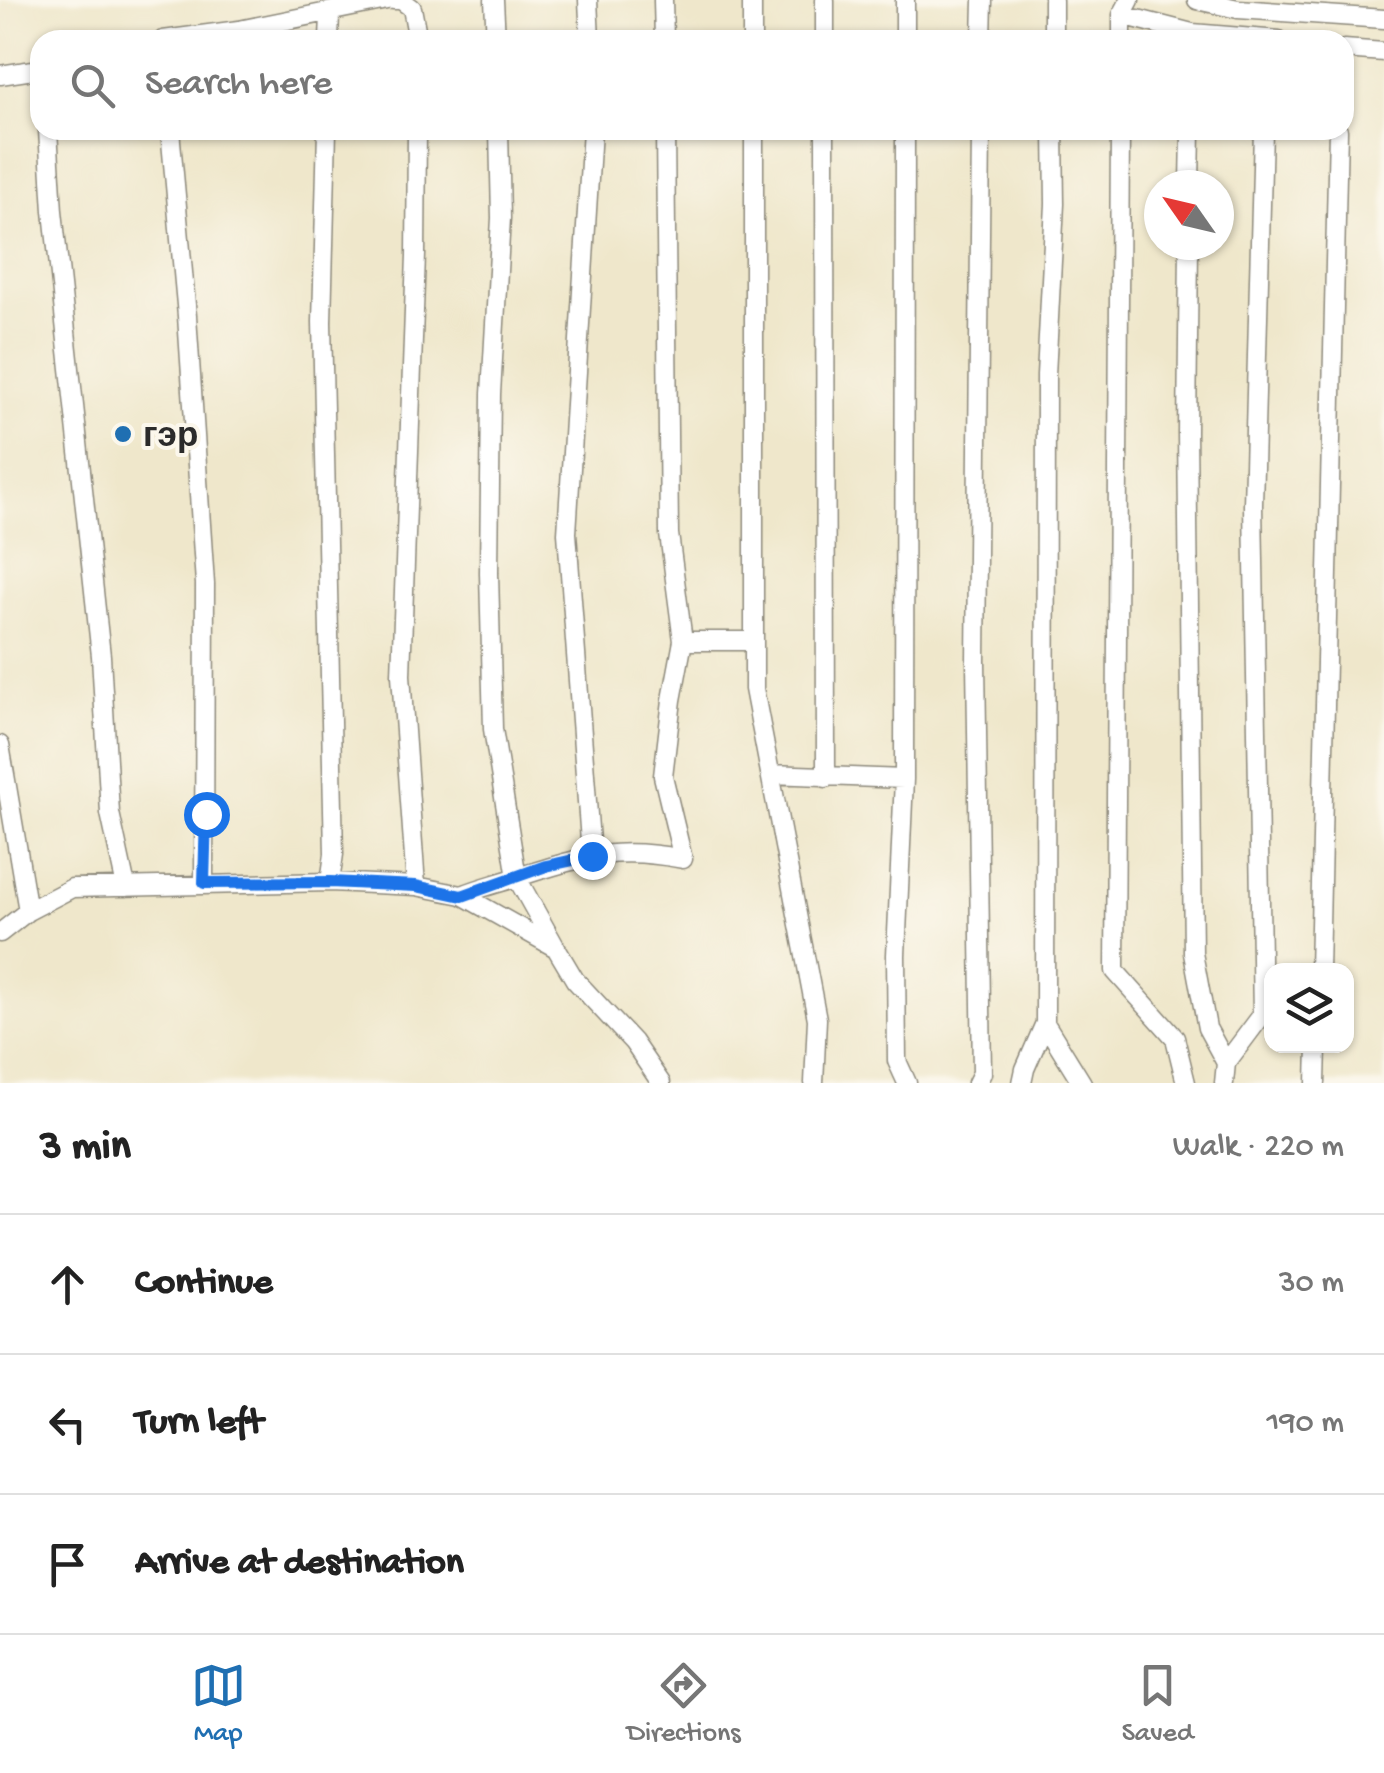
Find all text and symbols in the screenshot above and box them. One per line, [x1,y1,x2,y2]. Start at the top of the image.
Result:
search box [30,30,1354,140]
icon: search [65,58,120,113]
text: Search here [145,63,332,107]
north arrow [1144,170,1234,260]
place label: гэр [143,419,198,460]
marker: гэр [112,423,134,445]
route start [184,792,230,838]
route end [570,834,616,880]
map controls [1264,963,1354,1053]
button: layers [1264,963,1354,1053]
text: 3 min [40,1124,131,1173]
text: Walk · 220 m [1173,1129,1344,1167]
icon: ahead [40,1257,95,1312]
text: Continue [135,1262,273,1306]
text: 30 m [1279,1265,1344,1303]
icon: left [40,1397,95,1452]
text: Turn left [135,1402,263,1446]
text: 190 m [1267,1405,1344,1443]
icon: arrive [40,1537,95,1592]
text: Arrive at destination [135,1542,464,1586]
tab: Map [191,1658,246,1751]
tab: Directions [627,1658,741,1751]
tab: Saved [1122,1658,1193,1751]

